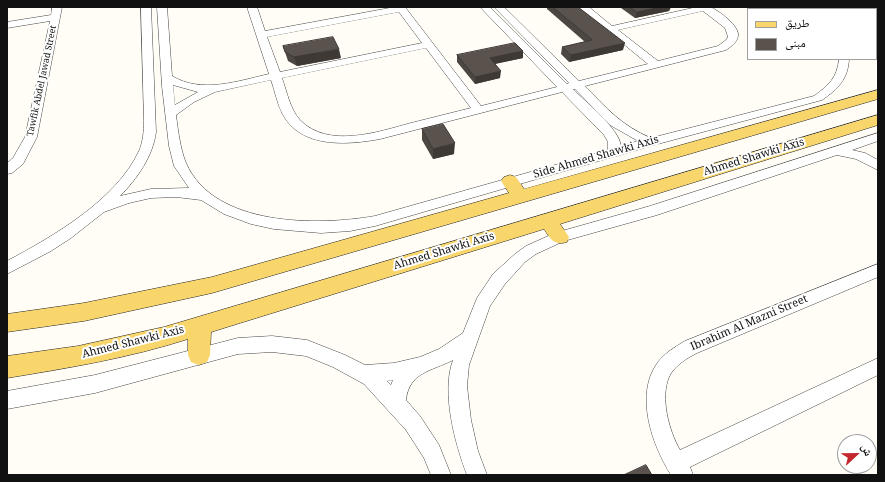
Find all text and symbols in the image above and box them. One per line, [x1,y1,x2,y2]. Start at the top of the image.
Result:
legend [747,8,877,60]
text: طريق [785,14,810,31]
street label: Tawfik Abdel Jawad Street [25,25,59,137]
text: مبنى [785,34,806,51]
street label: Side Ahmed Shawki Axis [532,133,660,181]
street label: Ahmed Shawki Axis [702,135,806,179]
street label: Ahmed Shawki Axis [392,229,496,273]
street label: Ibrahim Al Mazni Street [688,292,810,354]
street label: Ahmed Shawki Axis [81,323,185,361]
north arrow [837,434,877,474]
text: ش [859,441,877,458]

